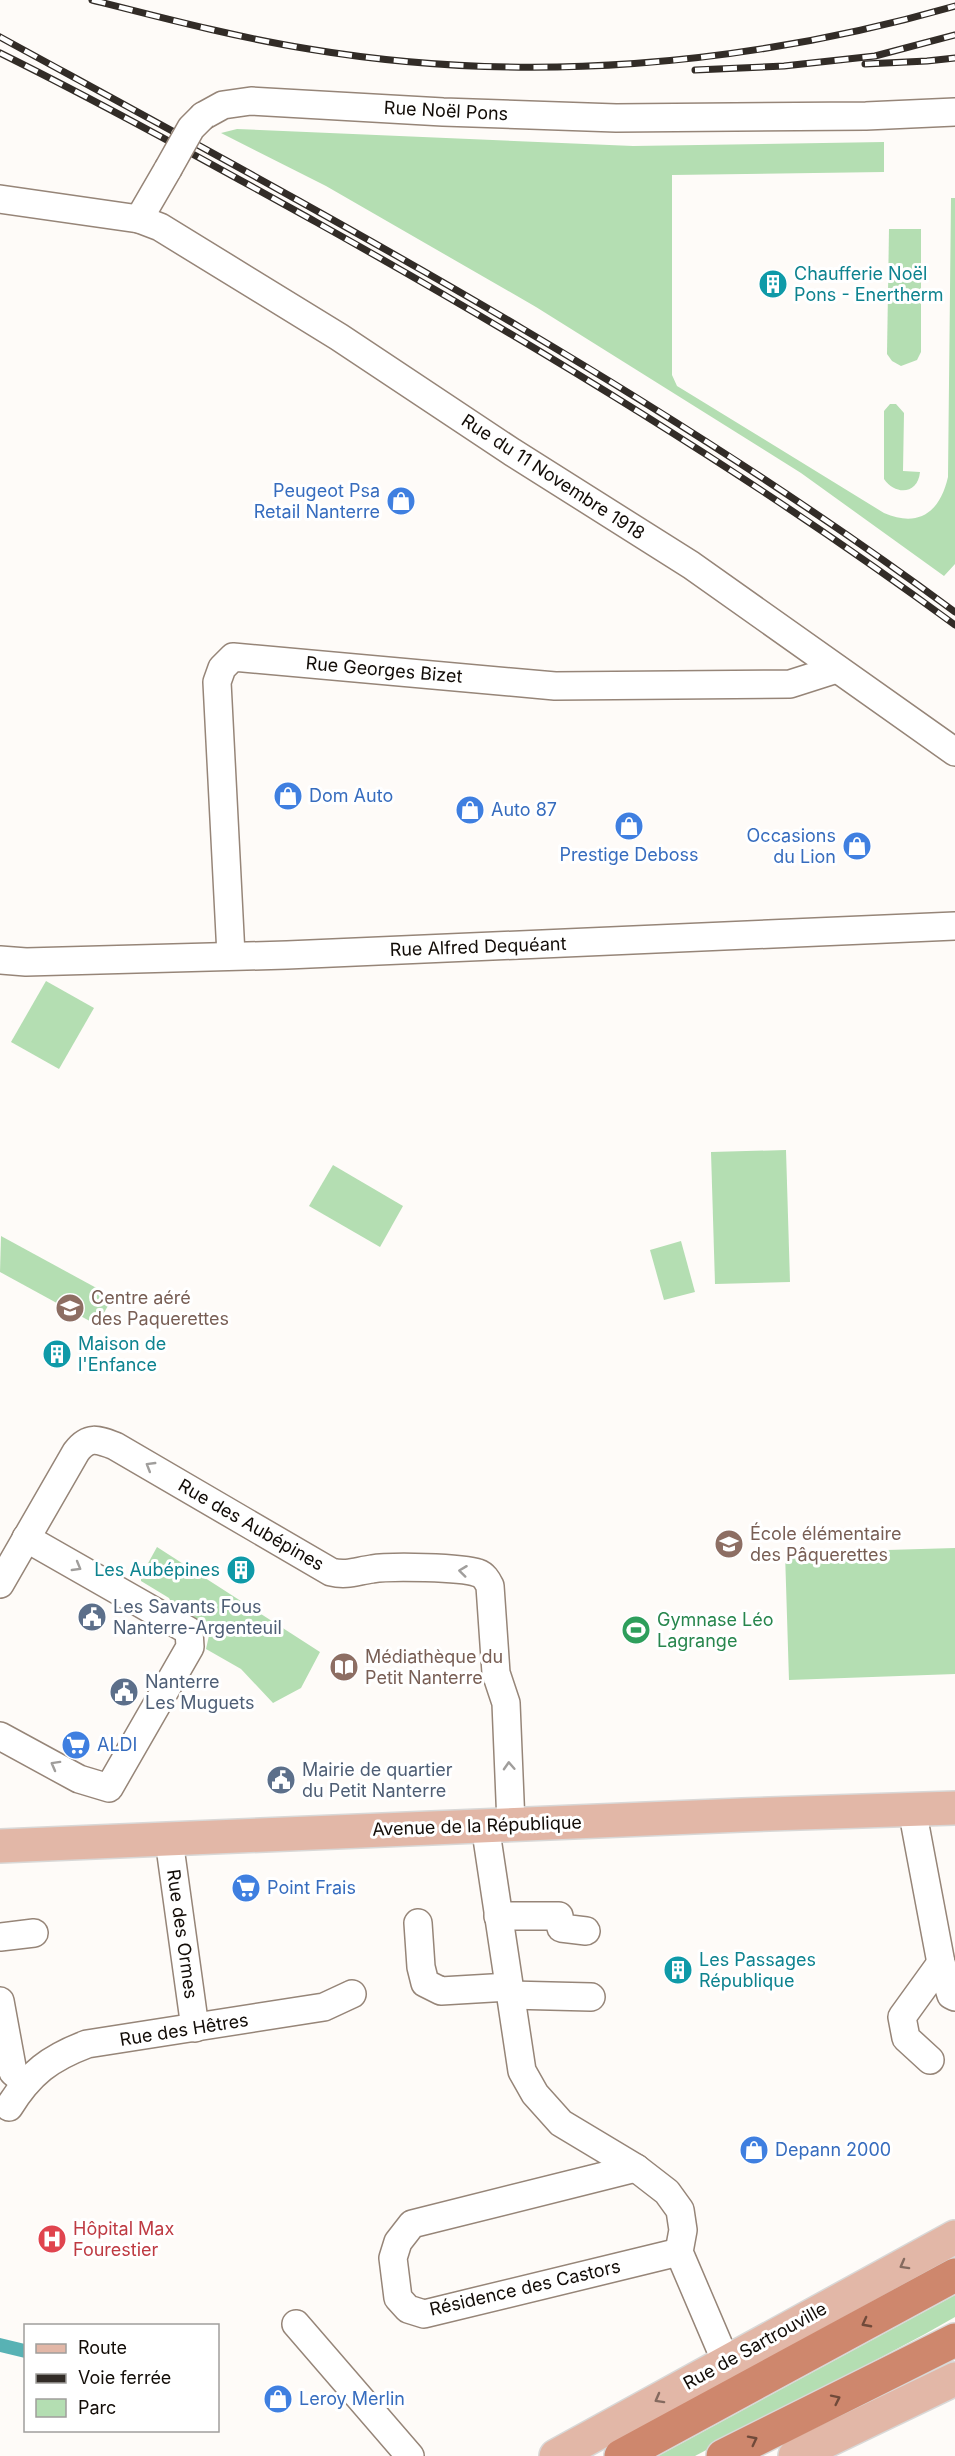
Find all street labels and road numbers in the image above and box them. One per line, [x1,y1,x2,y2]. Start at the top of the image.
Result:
street label: Rue Noël Pons [383,97,509,124]
street label: Rue du 11 Novembre 1918 [458,409,649,544]
street label: Rue Georges Bizet [305,652,463,687]
street label: Rue Alfred Dequéant [389,933,567,960]
street label: Rue des Aubépines [175,1474,328,1575]
street label: Avenue de la République [372,1811,582,1840]
street label: Rue des Ormes [163,1868,202,2000]
street label: Rue des Hêtres [118,2009,250,2050]
street label: Résidence des Castors [427,2255,622,2320]
street label: Rue de Sartrouville [679,2297,830,2394]

